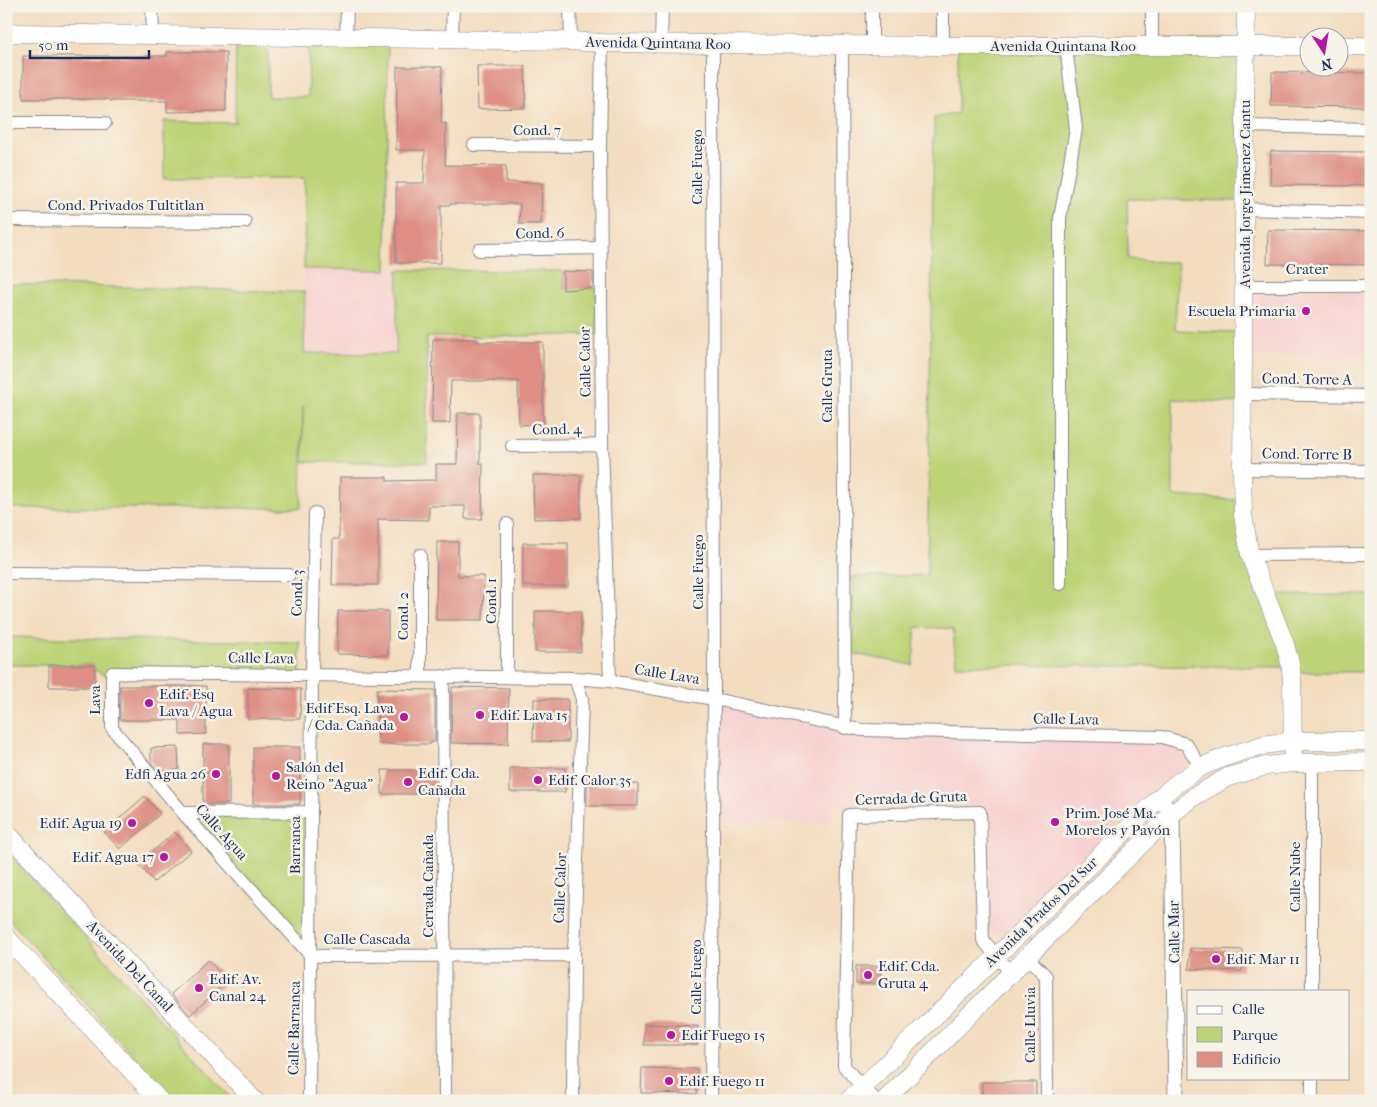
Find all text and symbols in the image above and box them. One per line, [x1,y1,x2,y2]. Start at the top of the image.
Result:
scale bar [30,28,149,60]
north arrow [1300,28,1350,78]
street label: Avenida Quintana Roo [584,33,731,53]
text: 50 m [38,36,69,54]
street label: Avenida Quintana Roo [989,37,1136,55]
text: N [1319,55,1334,74]
street label: Avenida Jorge Jimenez Cantu [1236,99,1254,289]
street label: Cond. 7 [513,121,561,139]
street label: Calle Fuego [688,129,706,205]
street label: Cond. Privados Tultitlan [48,196,205,214]
street label: Cond. 6 [515,224,566,242]
street label: Crater [1286,260,1329,278]
place label: Escuela Primaria [1188,302,1297,320]
marker: Escuela Primaria [1300,305,1312,317]
street label: Calle Calor [575,326,595,398]
street label: Calle Gruta [818,348,836,423]
street label: Cond. Torre A [1262,369,1352,389]
street label: Cond. 4 [532,420,583,438]
street label: Cond. Torre B [1262,444,1352,464]
street label: Calle Fuego [689,534,707,610]
street label: Cond. 3 [288,569,306,617]
street label: Cond. 1 [482,578,500,624]
street label: Cond. 2 [394,591,412,640]
street label: Calle Lava [228,648,295,668]
street label: Calle Lava [633,660,702,688]
street label: Lava [86,684,104,715]
place label: Edif. Esq Lava / Agua [159,685,234,720]
marker: Edif. Esq Lava / Agua [143,697,155,709]
place label: Edif Esq. Lava / Cda. Cañada [305,699,395,734]
place label: Edif. Lava 15 [490,706,568,724]
marker: Edif. Lava 15 [474,709,486,721]
street label: Calle Lava [1033,709,1100,729]
marker: Edif Esq. Lava / Cda. Cañada [398,711,410,723]
place label: Salón del Reino "Agua" [286,758,373,793]
place label: Edif. Cda. Cañada [418,764,479,799]
place label: Edfi Agua 26 [125,765,207,783]
marker: Edfi Agua 26 [210,768,222,780]
marker: Salón del Reino "Agua" [270,770,282,782]
place label: Edif. Calor 35 [548,771,632,789]
marker: Edif. Calor 35 [532,774,544,786]
marker: Edif. Cda. Cañada [402,776,414,788]
street label: Cerrada de Gruta [855,787,968,809]
street label: Calle Agua [192,800,253,865]
place label: Prim. José Ma. Morelos y Pavón [1065,804,1171,839]
place label: Edif. Agua 19 [39,814,122,832]
street label: Barranca [286,815,304,874]
marker: Prim. José Ma. Morelos y Pavón [1049,816,1061,828]
marker: Edif. Agua 19 [126,817,138,829]
street label: Cerrada Cañada [419,833,437,938]
street label: Calle Nube [1286,841,1304,912]
place label: Edif. Agua 17 [72,848,154,866]
marker: Edif. Agua 17 [158,851,170,863]
street label: Calle Calor [550,852,570,924]
street label: Avenida Prados Del Sur [980,853,1102,972]
street label: Calle Mar [1164,900,1184,964]
street label: Avenida Del Canal [82,916,177,1015]
street label: Calle Cascada [323,930,412,948]
street label: Calle Fuego [687,939,705,1015]
place label: Edif. Mar 11 [1226,950,1300,968]
marker: Edif. Mar 11 [1210,953,1222,965]
place label: Edif. Cda. Gruta 4 [878,957,939,992]
marker: Edif. Cda. Gruta 4 [862,969,874,981]
place label: Edif. Av. Canal 24 [209,970,267,1005]
street label: Calle Barranca [284,980,304,1075]
marker: Edif. Av. Canal 24 [193,982,205,994]
street label: Calle Lluvia [1021,986,1039,1063]
legend [1187,990,1350,1080]
text: Calle [1232,1000,1265,1018]
place label: Edif Fuego 15 [681,1026,765,1044]
text: Parque [1232,1026,1278,1044]
marker: Edif Fuego 15 [665,1029,677,1041]
text: Edificio [1232,1050,1281,1068]
place label: Edif. Fuego 11 [679,1072,765,1090]
marker: Edif. Fuego 11 [663,1075,675,1087]

